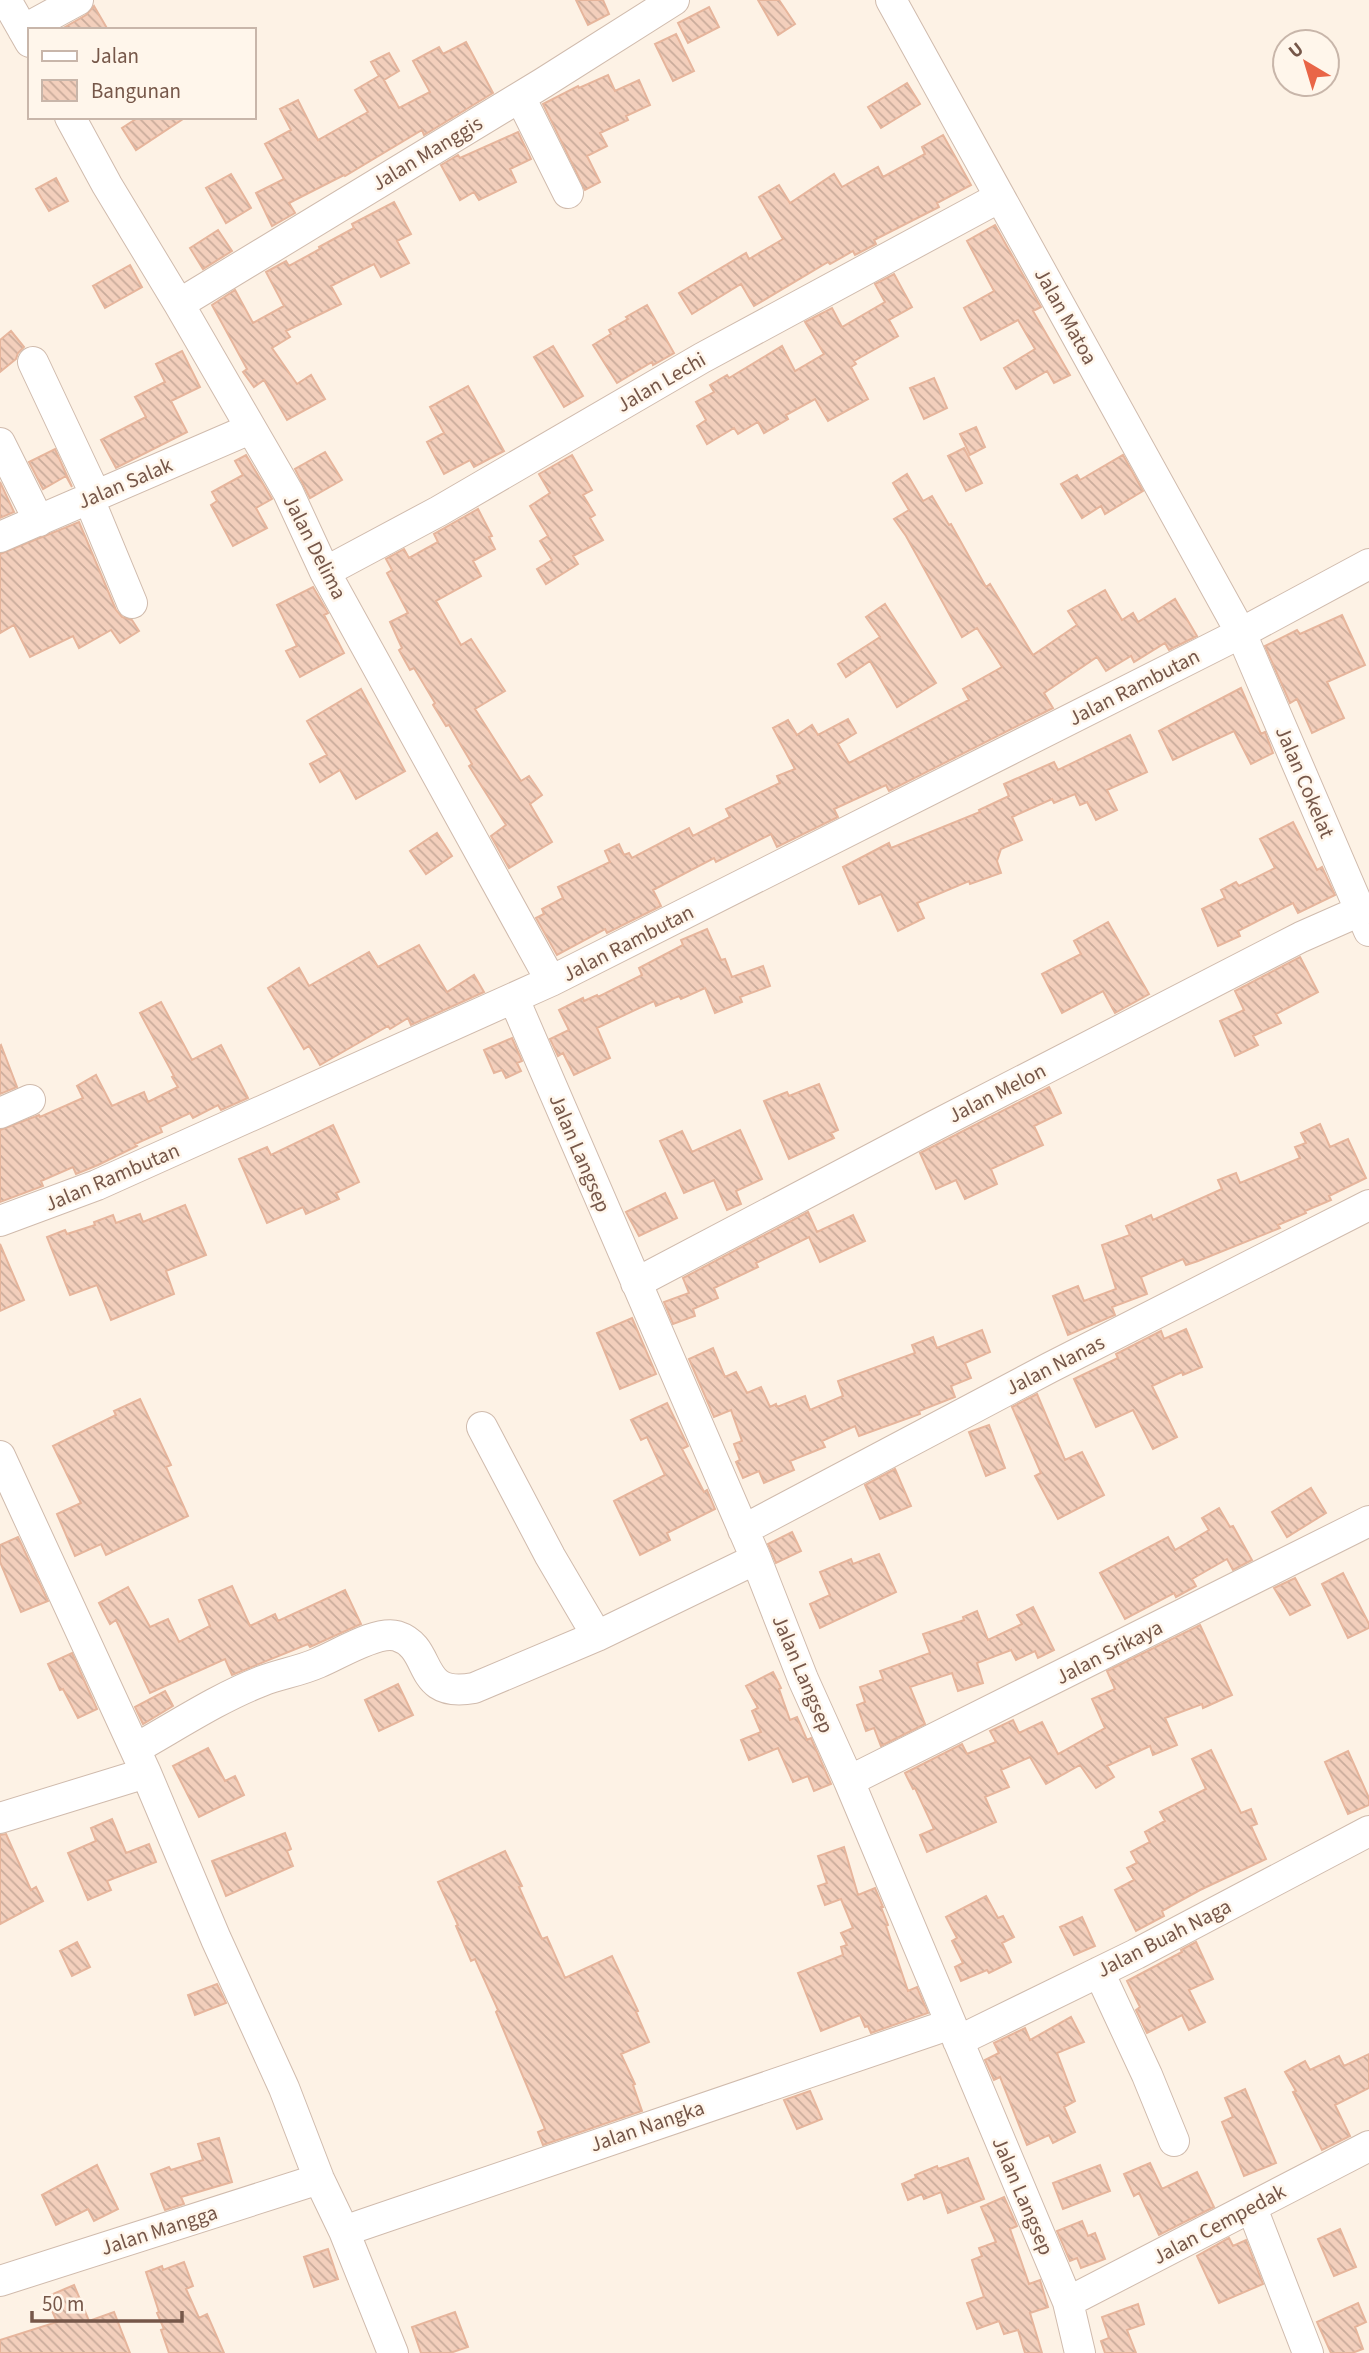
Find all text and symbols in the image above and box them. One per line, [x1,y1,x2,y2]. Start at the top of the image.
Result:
legend [28,28,256,119]
north arrow [1271,28,1341,98]
text: U [1283,36,1310,65]
text: Jalan [91,41,139,71]
text: Bangunan [91,76,181,106]
street label: Jalan Manggis [366,108,488,198]
street label: Jalan Matoa [1027,262,1105,370]
street label: Jalan Lechi [611,344,711,420]
street label: Jalan Salak [73,449,178,516]
street label: Jalan Delima [276,489,354,605]
street label: Jalan Rambutan [1063,641,1205,733]
street label: Jalan Cokelat [1268,721,1342,843]
street label: Jalan Rambutan [557,897,699,989]
street label: Jalan Melon [943,1056,1051,1130]
street label: Jalan Langsep [542,1089,618,1217]
street label: Jalan Rambutan [40,1135,184,1219]
street label: Jalan Nanas [1000,1327,1110,1403]
street label: Jalan Langsep [765,1610,841,1738]
street label: Jalan Srikaya [1050,1612,1168,1692]
street label: Jalan Buah Naga [1092,1891,1236,1985]
street label: Jalan Nangka [586,2092,708,2160]
street label: Jalan Langsep [985,2132,1061,2260]
street label: Jalan Cempedak [1147,2176,1291,2272]
street label: Jalan Mangga [97,2197,221,2263]
scale bar [32,2280,182,2324]
text: 50 m [42,2289,84,2319]

